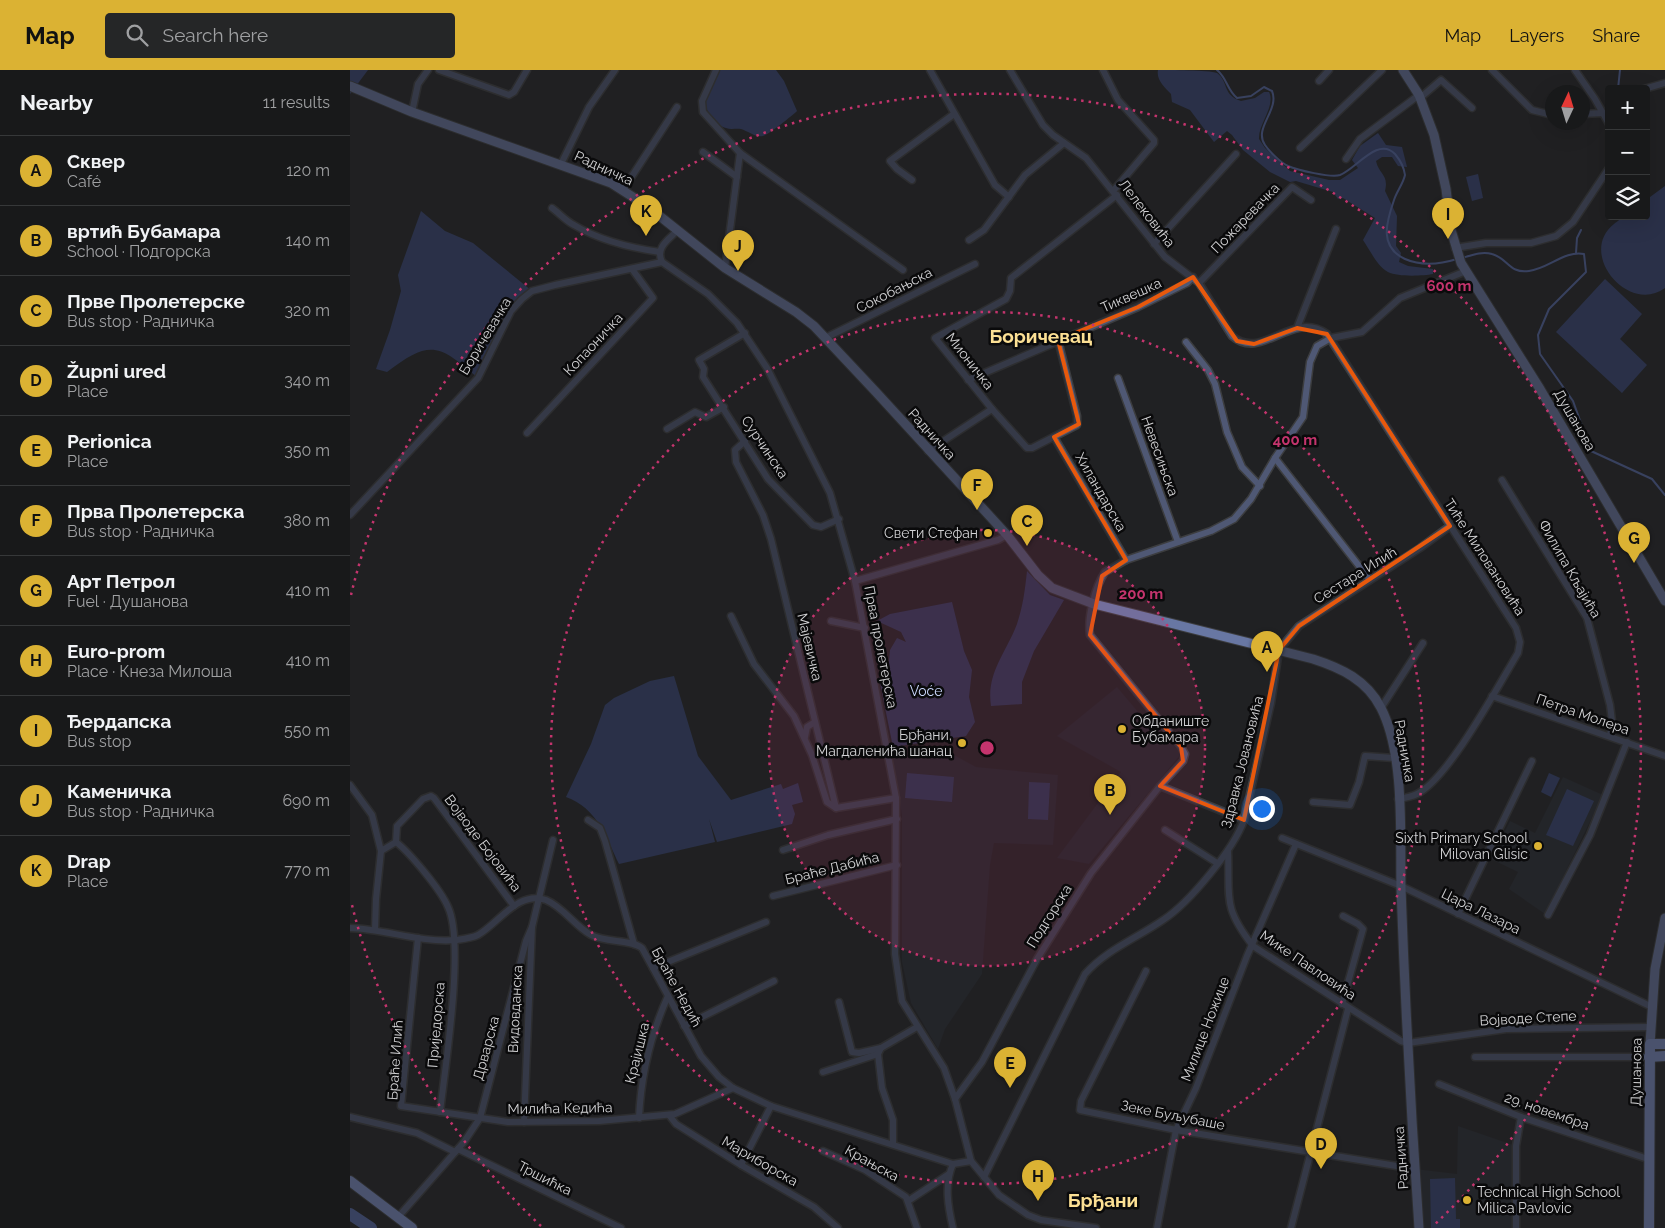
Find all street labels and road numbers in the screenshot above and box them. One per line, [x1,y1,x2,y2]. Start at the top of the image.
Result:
street label: Радничка [572,147,636,189]
street label: Лелековића [1116,176,1178,250]
street label: Пожаревачка [1208,180,1282,256]
street label: Сокобањска [853,264,935,316]
street label: Тиквешка [1098,275,1164,315]
street label: Боричевачка [456,295,514,377]
street label: Копаоничка [560,310,626,378]
street label: Мионичка [943,329,997,393]
street label: Душанова [1551,386,1599,454]
street label: Радничка [905,405,959,463]
street label: Сурчинска [738,413,792,481]
street label: Невесињска [1138,414,1182,498]
street label: Хиландарска [1072,450,1130,534]
street label: Тиће Миловановића [1441,496,1529,618]
street label: Филипа Кљајића [1536,517,1604,621]
street label: Сестара Илић [1311,543,1399,607]
street label: Прва пролетерска [861,584,901,710]
street label: Мајевичка [794,612,826,682]
street label: Петра Молера [1534,691,1632,737]
street label: Здравка Јовановића [1218,694,1266,830]
street label: Радничка [1392,719,1418,783]
street label: Војводе Бојовића [441,791,525,895]
street label: Браће Дабића [783,849,881,887]
street label: Подгорска [1023,881,1075,951]
street label: Цара Лазара [1439,885,1523,937]
street label: Мике Павловића [1257,927,1359,1003]
street label: Браће Недић [649,944,705,1030]
street label: Видовданска [505,965,525,1053]
street label: Милице Ножице [1178,974,1232,1084]
street label: Приједорска [424,981,448,1069]
street label: Војводе Степе [1479,1007,1577,1029]
street label: Дрварска [470,1014,502,1082]
street label: Браће Илић [384,1019,406,1101]
street label: Крајишка [622,1021,652,1085]
street label: Душанова [1627,1038,1645,1106]
street label: 29. новембра [1503,1089,1591,1133]
street label: Зеке Буљубаше [1120,1097,1226,1133]
street label: Милића Кедића [507,1099,613,1117]
street label: Радничка [1391,1126,1411,1190]
street label: Мариборска [719,1133,801,1189]
street label: Крањска [842,1142,902,1184]
street label: Тршићка [515,1158,575,1198]

